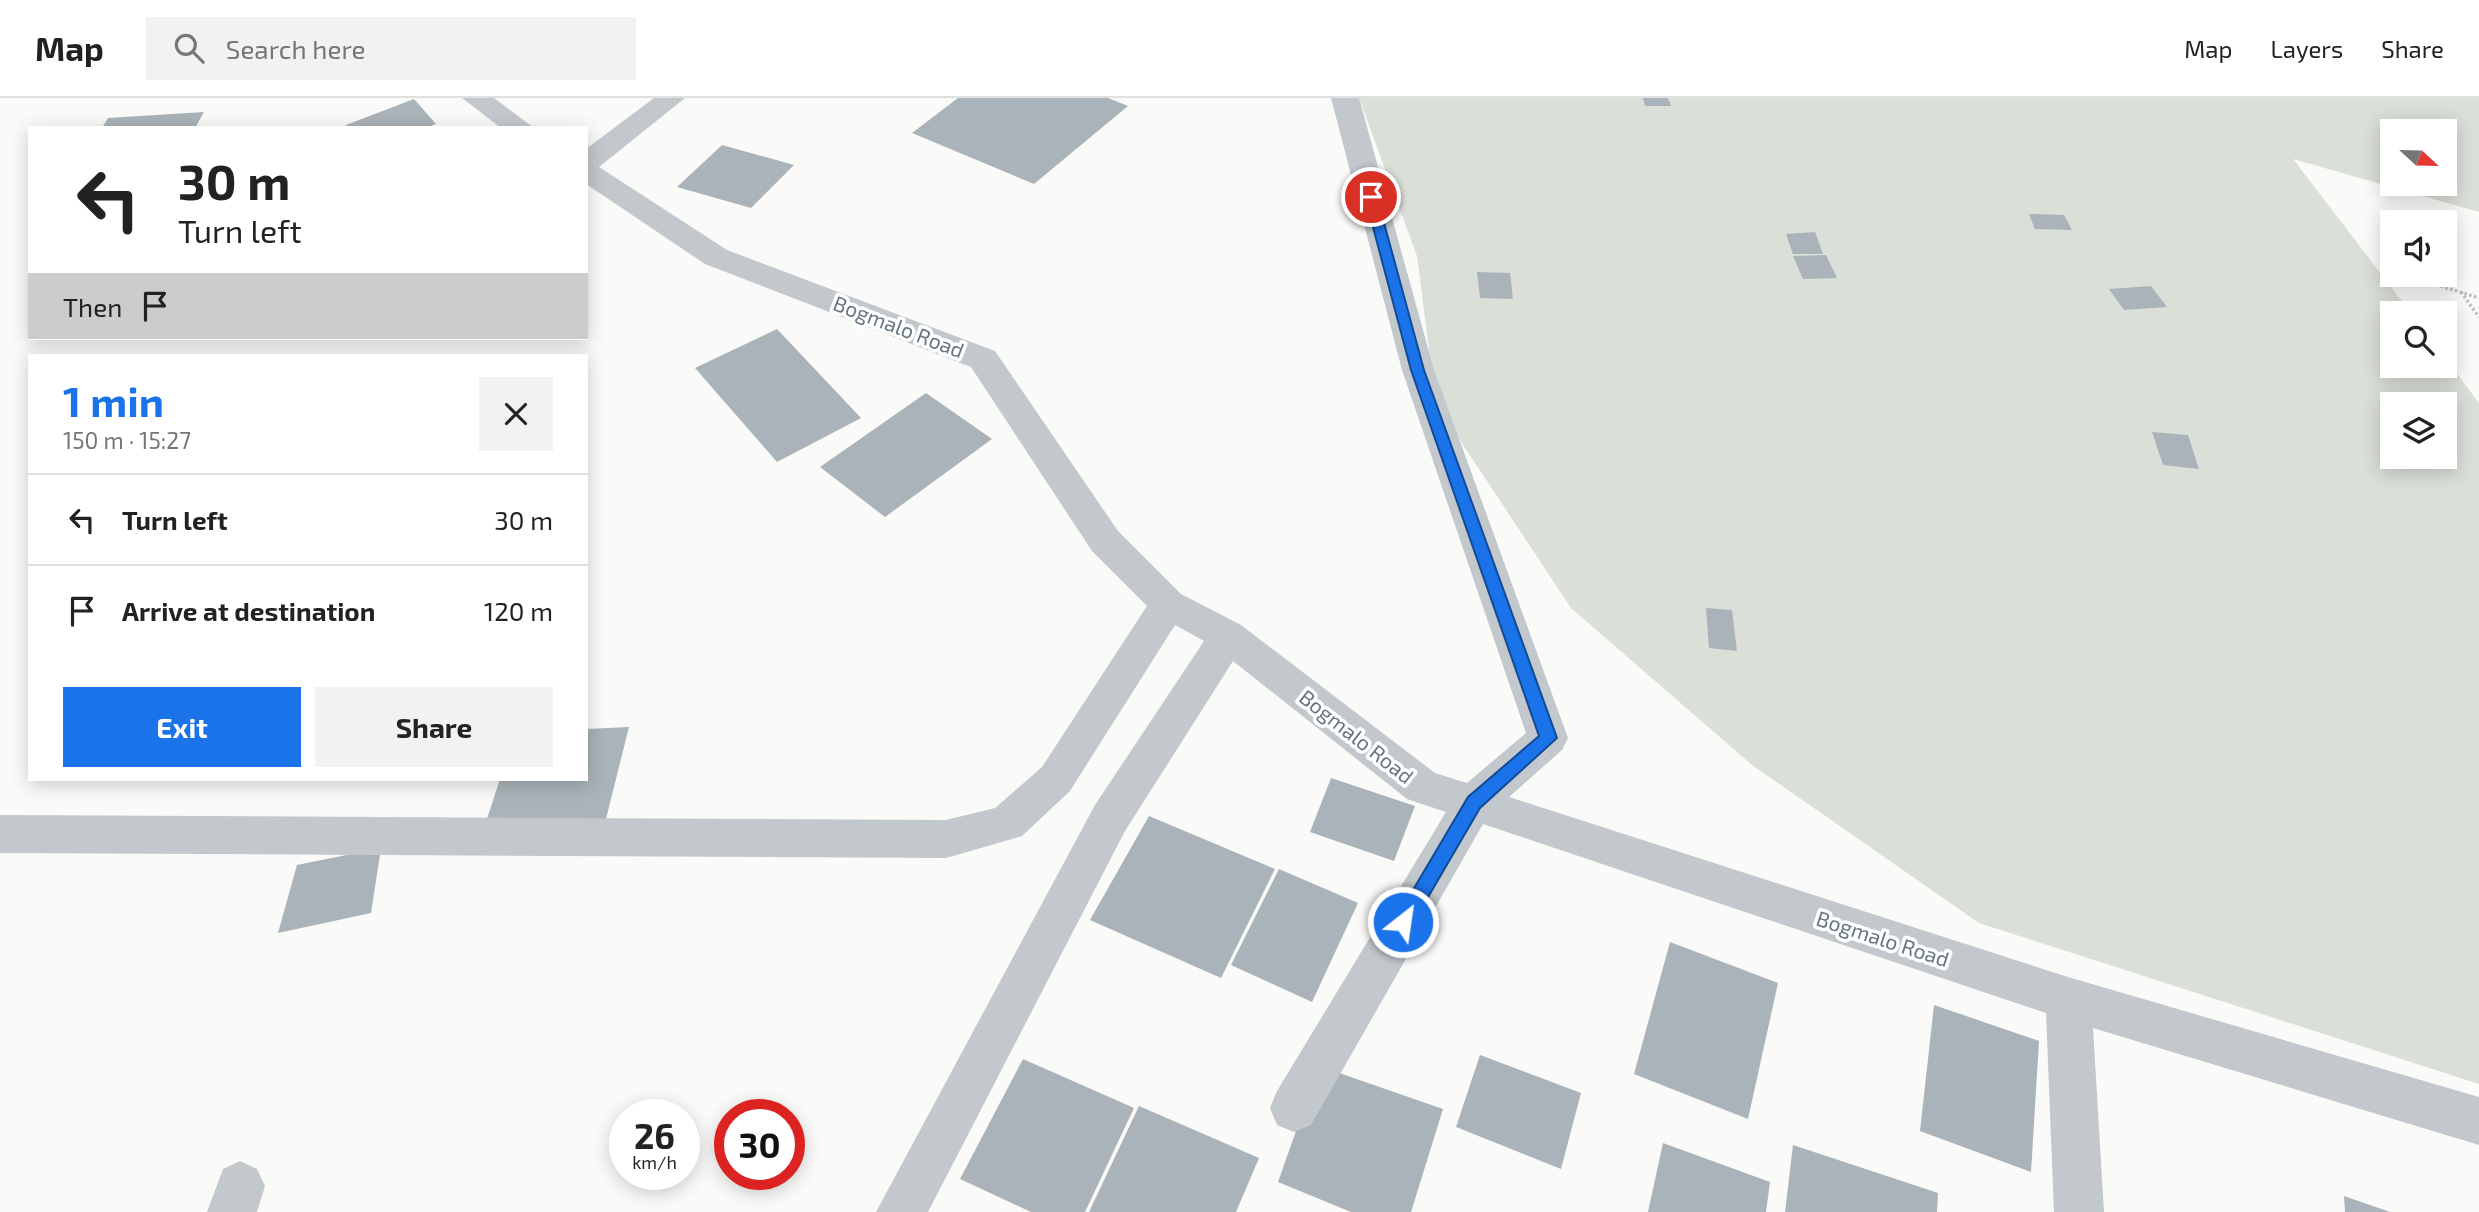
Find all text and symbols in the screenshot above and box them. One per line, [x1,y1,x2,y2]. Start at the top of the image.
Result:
search box [146,17,636,80]
text: Map [35,28,104,68]
icon: search [170,29,208,67]
text: Search here [226,33,365,64]
text: Map [2184,34,2232,63]
text: Layers [2270,34,2343,63]
text: Share [2381,34,2444,63]
north arrow [2380,119,2457,196]
map controls [2380,119,2457,469]
text: 30 m [178,151,290,210]
icon: left [63,154,154,245]
pin [1341,167,1401,227]
icon: arrive [1352,178,1390,216]
button: sound [2380,210,2457,287]
text: Turn left [178,211,302,249]
icon: arrive [136,287,174,325]
street label: Bogmalo Road [830,290,968,362]
text: Then [63,291,122,322]
button: search [2380,301,2457,378]
text: 1 min [63,375,164,425]
button: close [479,377,553,451]
button: layers [2380,392,2457,469]
text: 150 m · 15:27 [63,426,191,454]
icon: left [63,501,101,539]
text: Turn left [122,504,228,535]
text: 30 m [494,504,553,535]
icon: arrive [63,592,101,630]
text: Arrive at destination [122,595,375,626]
text: 120 m [484,595,553,626]
street label: Bogmalo Road [1295,684,1419,788]
button: Exit [63,687,301,767]
button: Share [315,687,553,767]
position arrow [1366,885,1440,959]
street label: Bogmalo Road [1814,905,1952,971]
speed limit sign: 30 [714,1099,805,1190]
text: 26 [634,1114,675,1156]
text: km/h [632,1151,677,1173]

